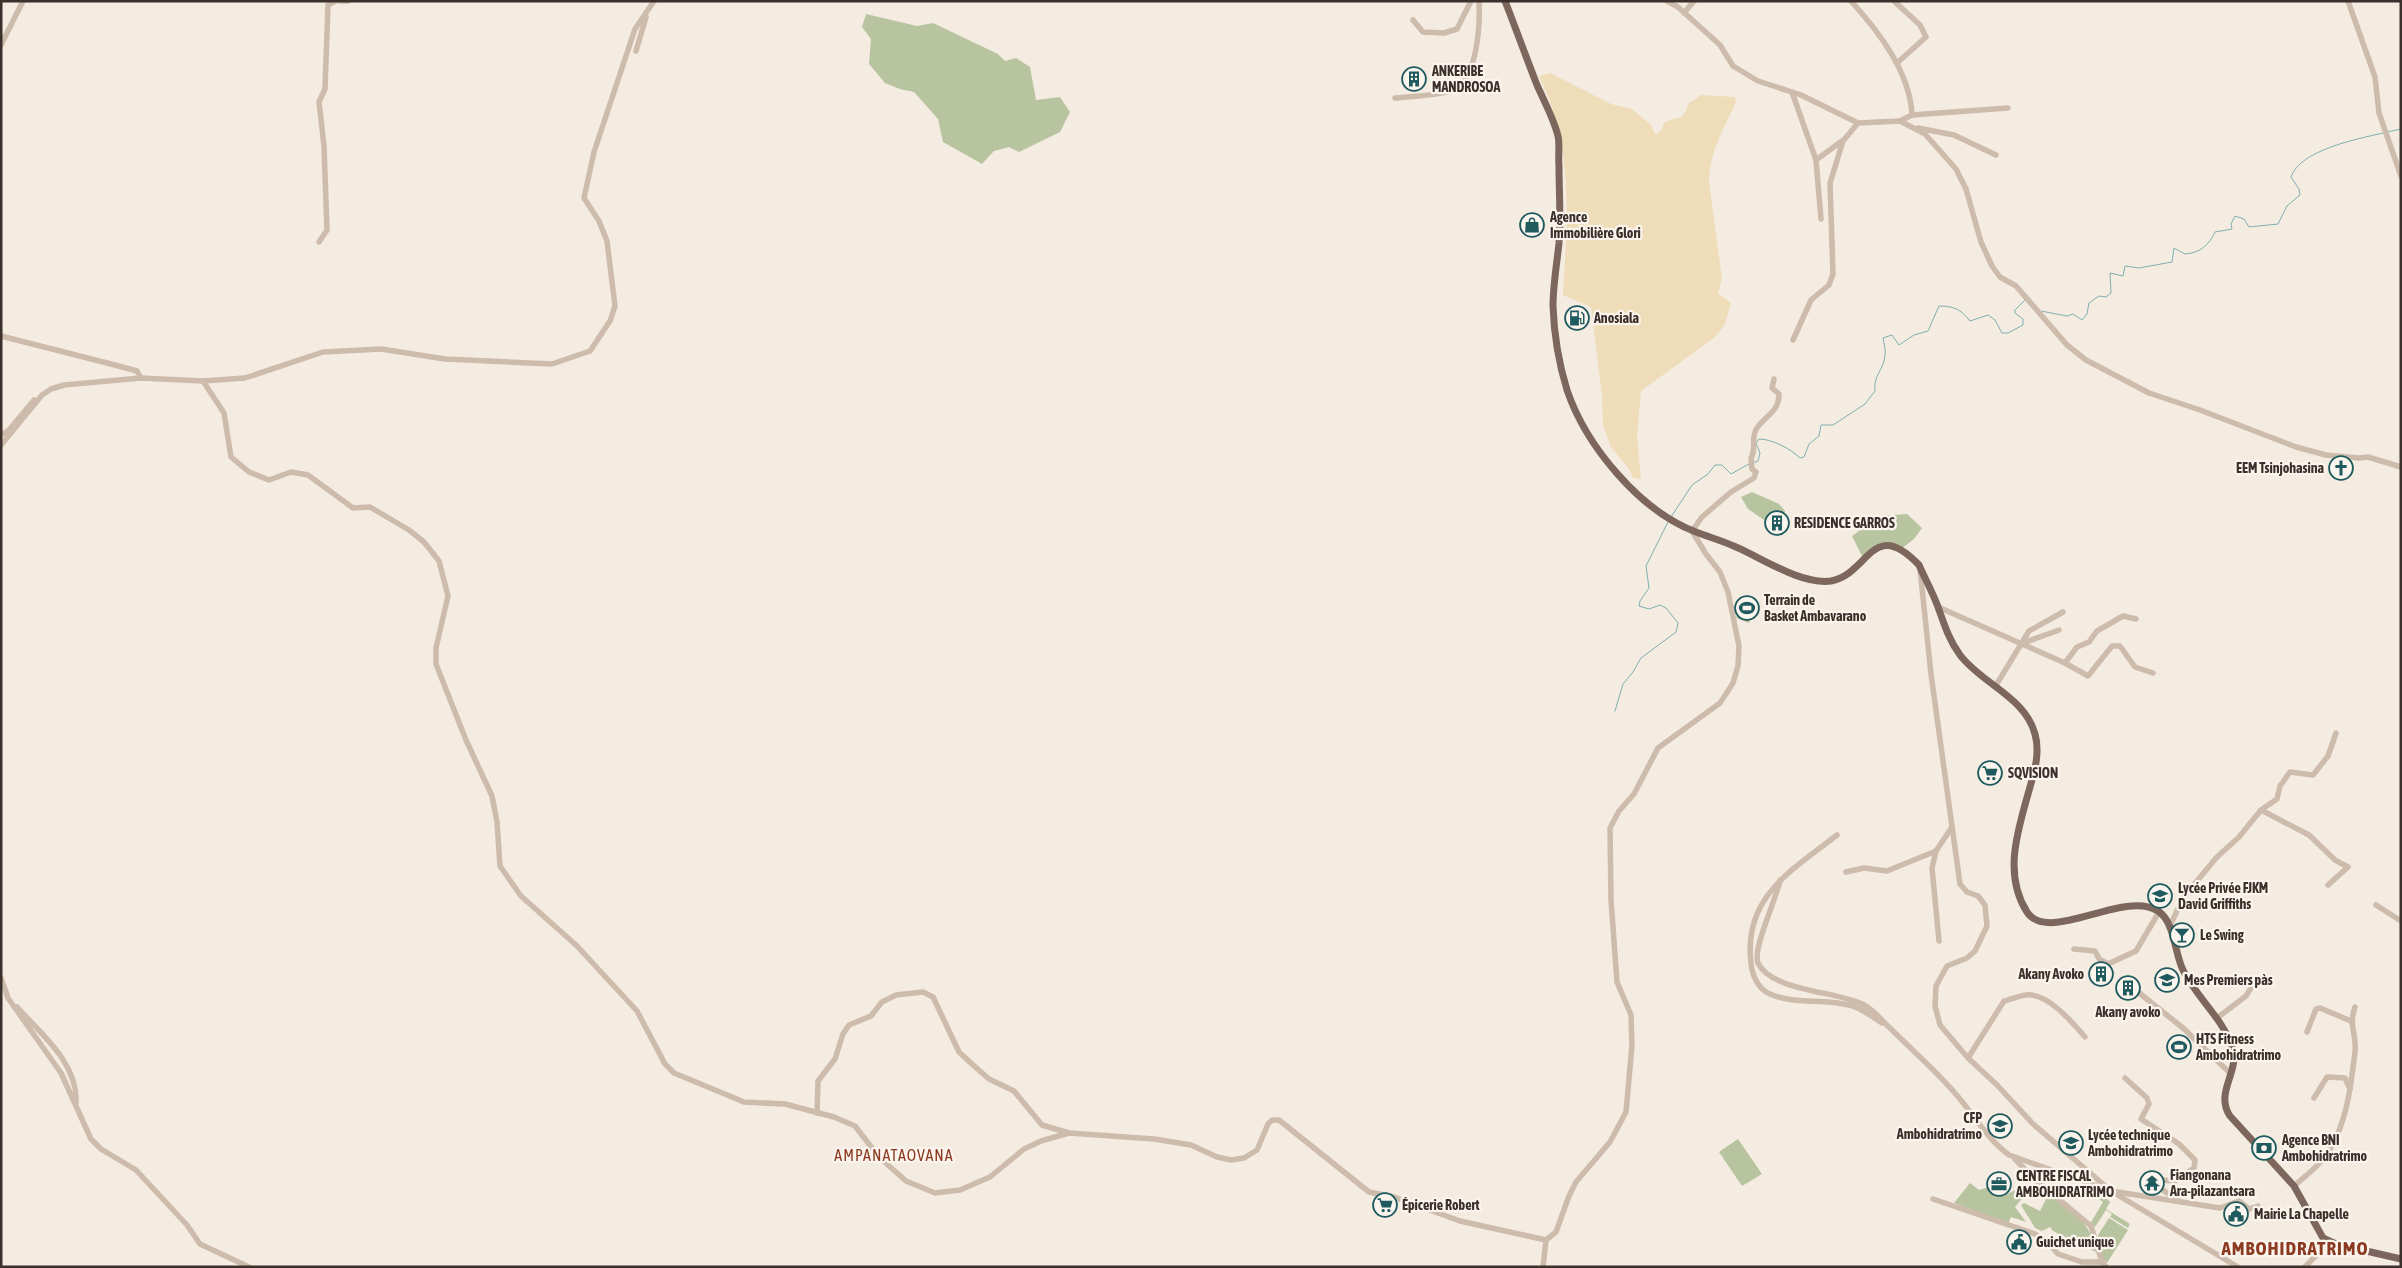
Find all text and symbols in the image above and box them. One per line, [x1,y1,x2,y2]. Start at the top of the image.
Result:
place label: ANKERIBE MANDROSOA [1431,63,1500,95]
building icon: ANKERIBE MANDROSOA [1401,66,1427,92]
place label: Agence Immobilière Glori [1549,209,1641,241]
shop icon: Agence Immobilière Glori [1519,212,1545,238]
fuel station icon: Anosiala [1564,305,1590,331]
place label: Anosiala [1593,310,1640,326]
church icon: EEM Tsinjohasina [2328,455,2354,481]
place label: EEM Tsinjohasina [2236,460,2324,476]
building icon: RESIDENCE GARROS [1764,510,1790,536]
place label: RESIDENCE GARROS [1794,515,1895,531]
place label: Terrain de Basket Ambavarano [1764,592,1867,624]
sports icon: Terrain de Basket Ambavarano [1734,595,1760,621]
supermarket icon: SQVISION [1977,760,2003,786]
place label: SQVISION [2008,765,2058,781]
place label: Lycée Privée FJKM David Griffiths [2178,880,2268,912]
school or university icon: Lycée Privée FJKM David Griffiths [2147,883,2173,909]
bar icon: Le Swing [2169,922,2195,948]
place label: Le Swing [2200,927,2245,943]
building icon: Akany Avoko [2088,961,2114,987]
place label: Akany Avoko [2017,966,2084,982]
school or university icon: Mes Premiers pàs [2154,967,2180,993]
place label: Mes Premiers pàs [2184,972,2273,988]
building icon: Akany avoko [2115,975,2141,1001]
place label: Akany avoko [2094,1004,2161,1020]
place label: HTS Fitness Ambohidratrimo [2195,1031,2282,1063]
sports icon: HTS Fitness Ambohidratrimo [2166,1034,2192,1060]
place label: CFP Ambohidratrimo [1896,1110,1982,1142]
school or university icon: CFP Ambohidratrimo [1987,1113,2013,1139]
place label: Lycée technique Ambohidratrimo [2087,1127,2174,1159]
school or university icon: Lycée technique Ambohidratrimo [2058,1130,2084,1156]
place label: Agence BNI Ambohidratrimo [2281,1132,2368,1164]
bank icon: Agence BNI Ambohidratrimo [2251,1135,2277,1161]
district label: AMPANATAOVANA [834,1146,954,1164]
place label: Fiangonana Ara-pilazantsara [2169,1167,2255,1199]
place label: CENTRE FISCAL AMBOHIDRATRIMO [2015,1168,2114,1200]
temple icon: Fiangonana Ara-pilazantsara [2139,1170,2165,1196]
office icon: CENTRE FISCAL AMBOHIDRATRIMO [1986,1171,2012,1197]
supermarket icon: Épicerie Robert [1372,1192,1398,1218]
place label: Épicerie Robert [1402,1197,1480,1213]
public building icon: Mairie La Chapelle [2223,1201,2249,1227]
place label: Mairie La Chapelle [2254,1206,2349,1222]
public building icon: Guichet unique [2006,1229,2032,1255]
place label: Guichet unique [2036,1234,2114,1250]
district label: AMBOHIDRATRIMO [2220,1237,2369,1259]

